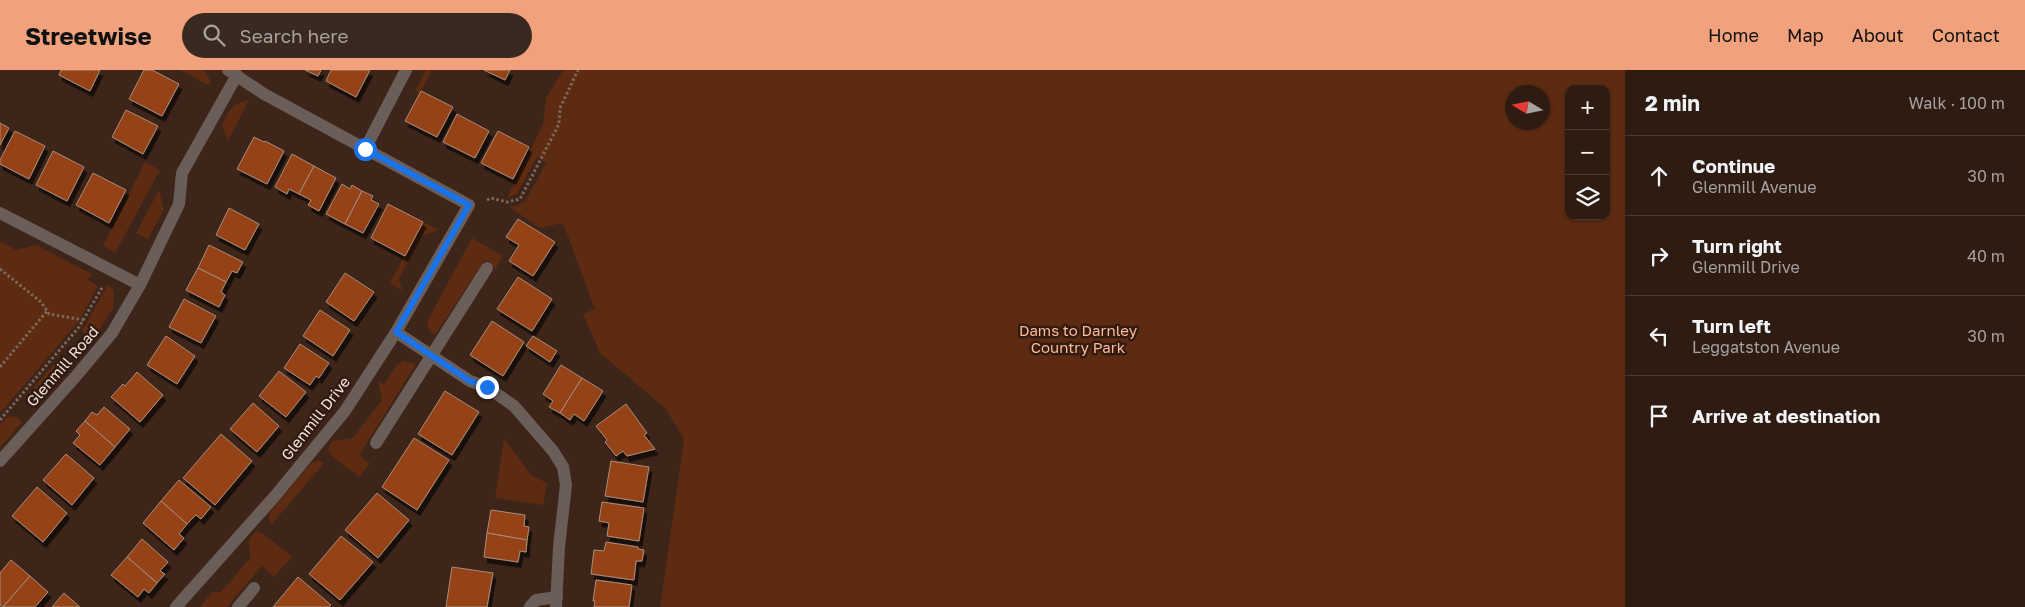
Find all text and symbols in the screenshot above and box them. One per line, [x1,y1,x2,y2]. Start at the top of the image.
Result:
search box [182,13,532,58]
text: Streetwise [25,21,152,50]
icon: search [200,21,228,49]
text: Search here [240,24,348,47]
text: Home [1708,24,1759,46]
text: Map [1787,24,1824,46]
text: About [1852,24,1904,46]
text: Contact [1932,24,2000,46]
north arrow [1505,85,1550,130]
map controls [1565,85,1610,220]
button: + [1565,85,1610,130]
text: 2 min [1645,90,1700,116]
text: Walk · 100 m [1909,93,2005,113]
button: − [1565,130,1610,175]
route start [354,138,377,161]
text: Continue [1692,154,1775,177]
icon: ahead [1645,162,1673,190]
text: 30 m [1968,166,2005,186]
button: layers [1565,175,1610,220]
text: Glenmill Avenue [1692,177,1817,197]
text: Turn right [1692,234,1782,257]
icon: right [1645,242,1673,270]
text: 40 m [1967,246,2005,266]
text: Glenmill Drive [1692,257,1800,277]
text: Turn left [1692,314,1771,337]
park label: Dams to Darnley Country Park [1019,321,1138,356]
street label: Glenmill Road [22,322,102,410]
icon: left [1645,322,1673,350]
text: 30 m [1968,326,2005,346]
text: Leggatston Avenue [1692,337,1840,357]
street label: Glenmill Drive [277,372,353,463]
route end [476,376,499,399]
icon: arrive [1645,402,1673,430]
text: Arrive at destination [1692,404,1880,427]

